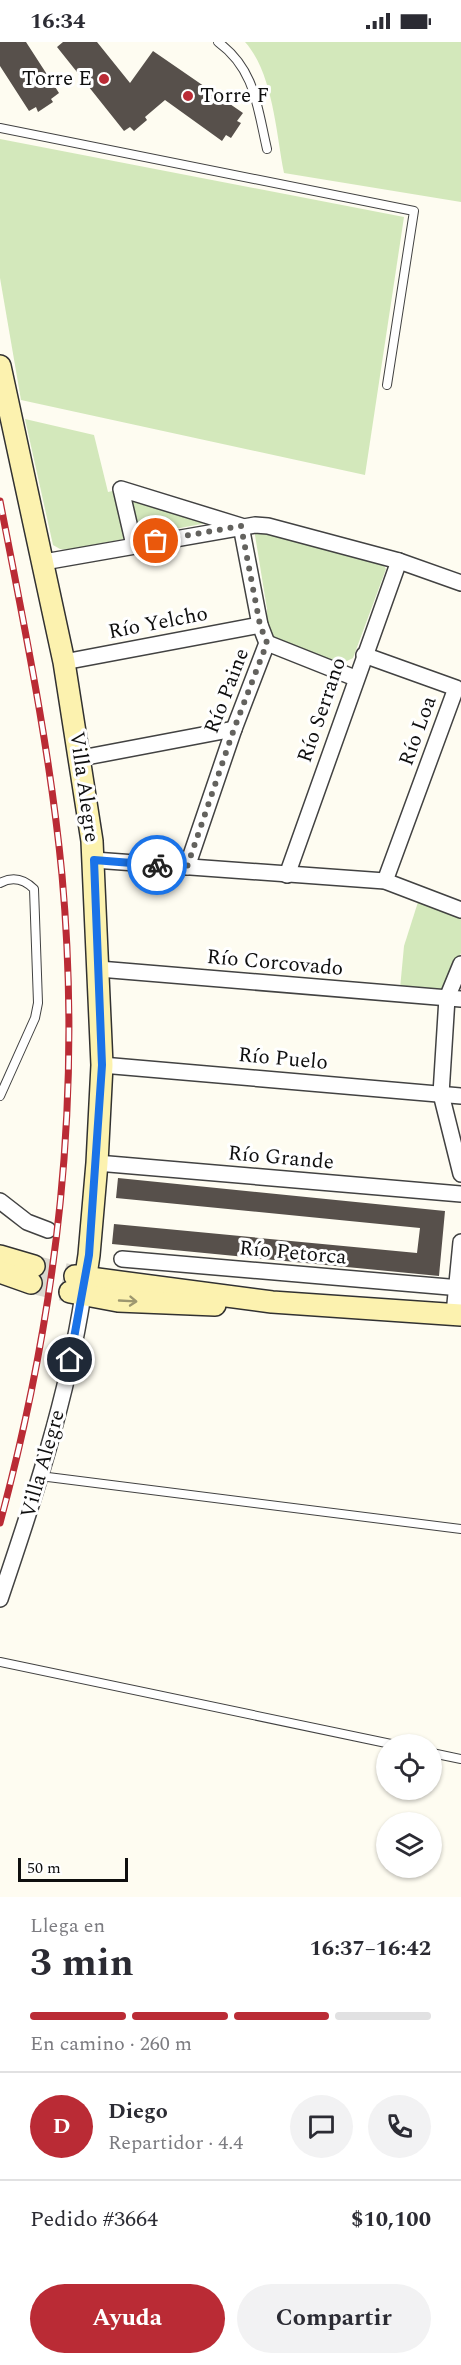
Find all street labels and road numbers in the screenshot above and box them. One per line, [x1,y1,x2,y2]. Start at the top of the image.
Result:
street label: Río Yelcho [106,598,210,648]
street label: Río Paine [196,644,258,738]
street label: Río Serrano [289,653,355,767]
street label: Río Loa [391,691,446,770]
street label: Villa Alegre [60,730,108,844]
street label: Río Corcovado [205,941,345,985]
street label: Río Puelo [237,1039,329,1079]
street label: Río Grande [227,1137,335,1179]
street label: Río Petorca [238,1232,349,1274]
street label: Villa Alegre [12,1406,74,1522]

